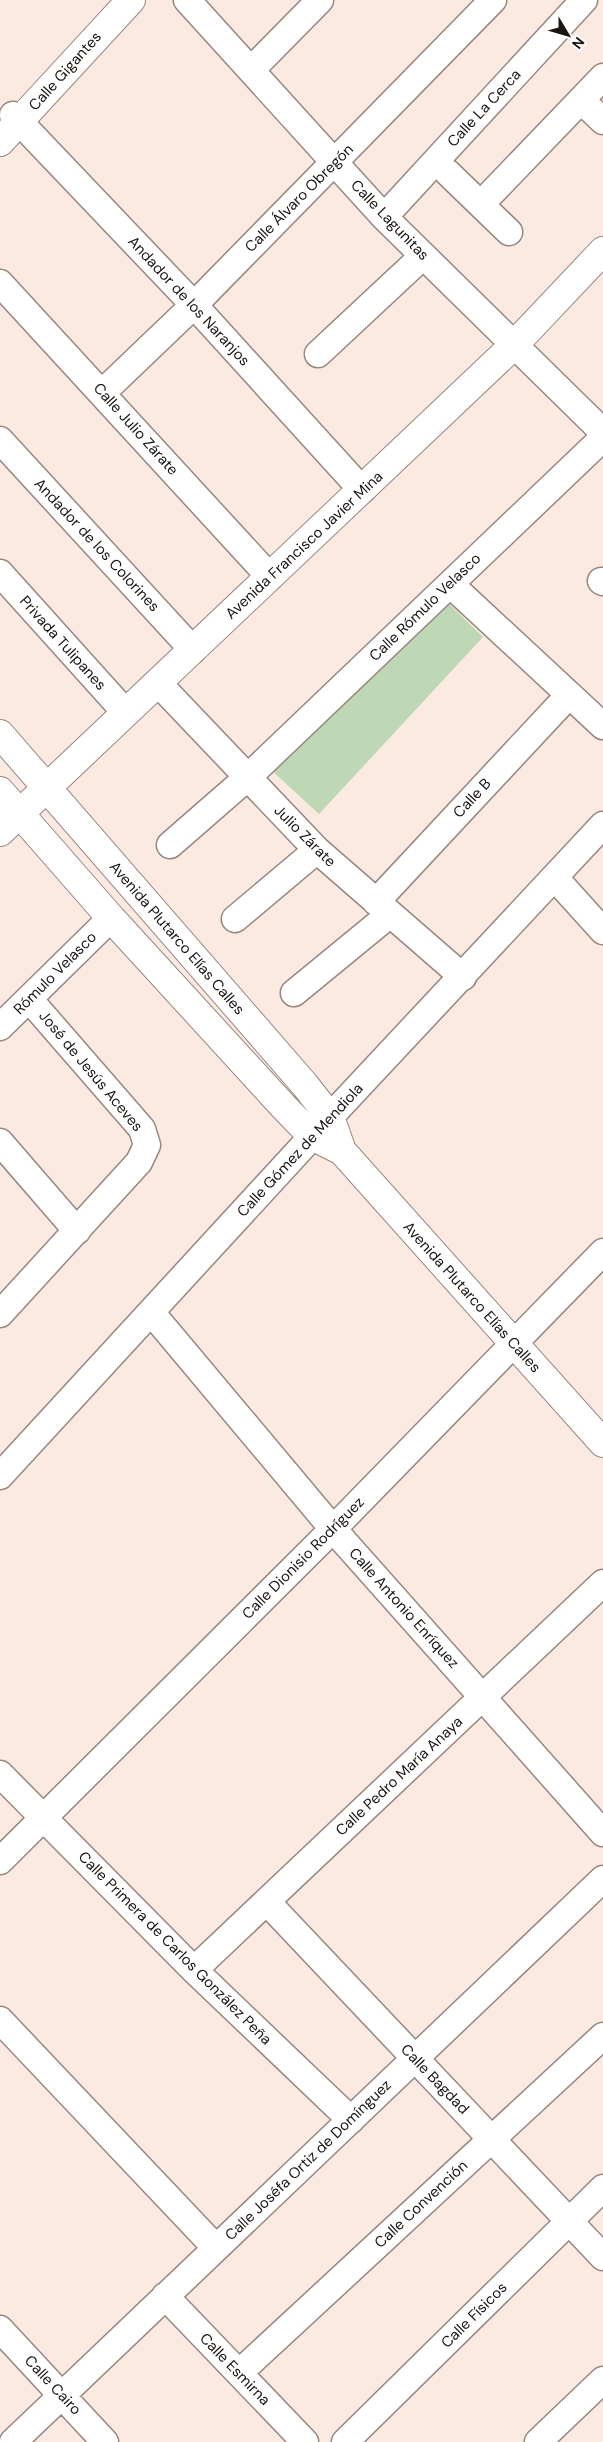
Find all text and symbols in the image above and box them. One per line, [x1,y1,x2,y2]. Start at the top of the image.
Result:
north arrow [543,10,593,60]
street label: Calle Gigantes [24,27,106,115]
text: N [568,33,588,53]
street label: Calle La Cerca [443,65,525,151]
street label: Calle Álvaro Obregón [240,139,358,257]
street label: Calle Lagunitas [346,175,434,265]
street label: Andador de los Naranjos [124,232,254,370]
street label: Calle Julio Zárate [89,378,183,480]
street label: Avenida Francisco Javier Mina [221,467,387,623]
street label: Andador de los Colorines [30,474,164,616]
street label: Calle Rómulo Velasco [365,548,485,666]
street label: Privada Tulipanes [15,592,111,694]
street label: Calle B [449,774,495,822]
street label: Julio Zárate [270,801,340,871]
street label: Avenida Plutarco Elías Calles [105,857,249,1019]
street label: Rómulo Velasco [9,927,101,1019]
street label: José de Jesús Aceves [34,1006,148,1136]
street label: Calle Gómez de Mendiola [233,1079,367,1221]
street label: Avenida Plutarco Elías Calles [399,1217,545,1377]
street label: Calle Dionisio Rodríguez [238,1492,369,1623]
street label: Calle Antonio Enríquez [344,1543,464,1673]
street label: Calle Pedro María Anaya [331,1712,467,1840]
street label: Calle Primera de Carlos González Peña [74,1847,276,2049]
street label: Calle Bagdad [396,2040,474,2118]
street label: Calle Joséfa Ortiz de Domínguez [221,2075,396,2245]
street label: Calle Convención [370,2156,472,2252]
street label: Calle Físicos [437,2278,511,2352]
street label: Calle Esmirna [195,2328,275,2410]
street label: Calle Cairo [20,2351,86,2419]

